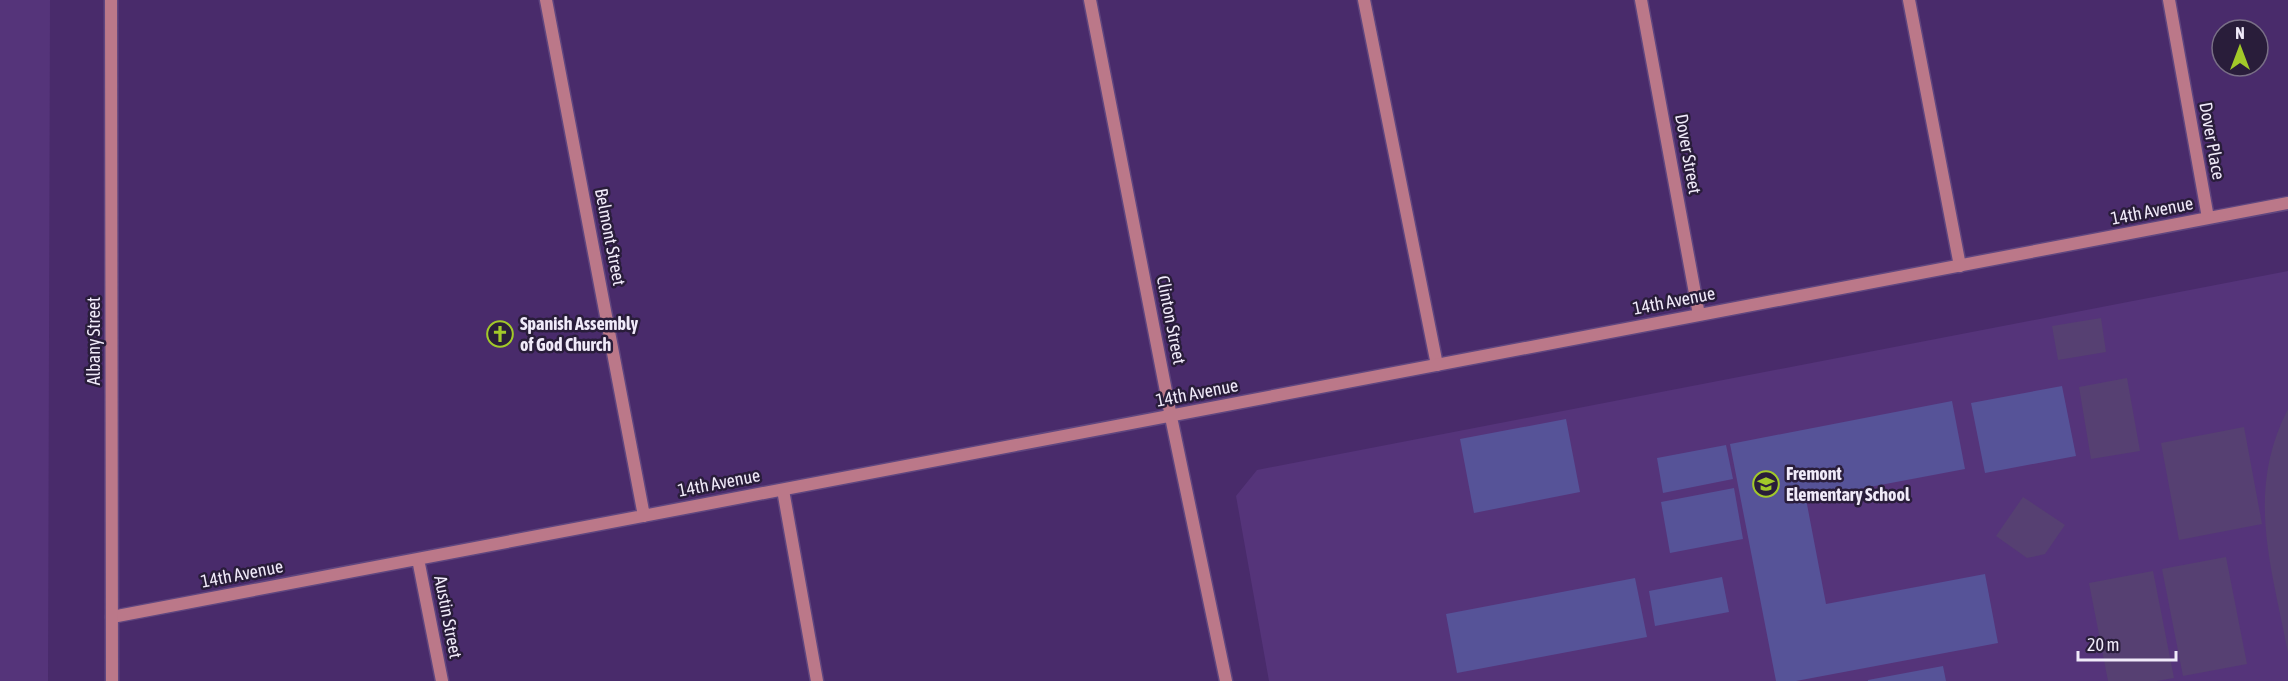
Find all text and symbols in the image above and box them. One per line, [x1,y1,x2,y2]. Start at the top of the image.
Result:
north arrow [2210,18,2270,78]
text: N [2235,24,2245,42]
street label: Dover Place [2195,101,2230,181]
street label: Dover Street [1671,112,1706,196]
street label: Belmont Street [591,186,630,287]
street label: 14th Avenue [2109,192,2195,229]
street label: Clinton Street [1153,274,1190,366]
street label: 14th Avenue [1631,282,1717,319]
street label: Albany Street [83,297,104,385]
place label: Spanish Assembly of God Church [520,313,639,355]
church icon: Spanish Assembly of God Church [485,319,515,349]
street label: 14th Avenue [1154,374,1240,411]
place label: Fremont Elementary School [1786,463,1910,505]
street label: 14th Avenue [676,464,762,501]
school or university icon: Fremont Elementary School [1751,469,1781,499]
street label: 14th Avenue [199,555,285,592]
street label: Austin Street [430,574,467,660]
scale bar [2078,624,2176,662]
text: 20 m [2087,634,2119,655]

